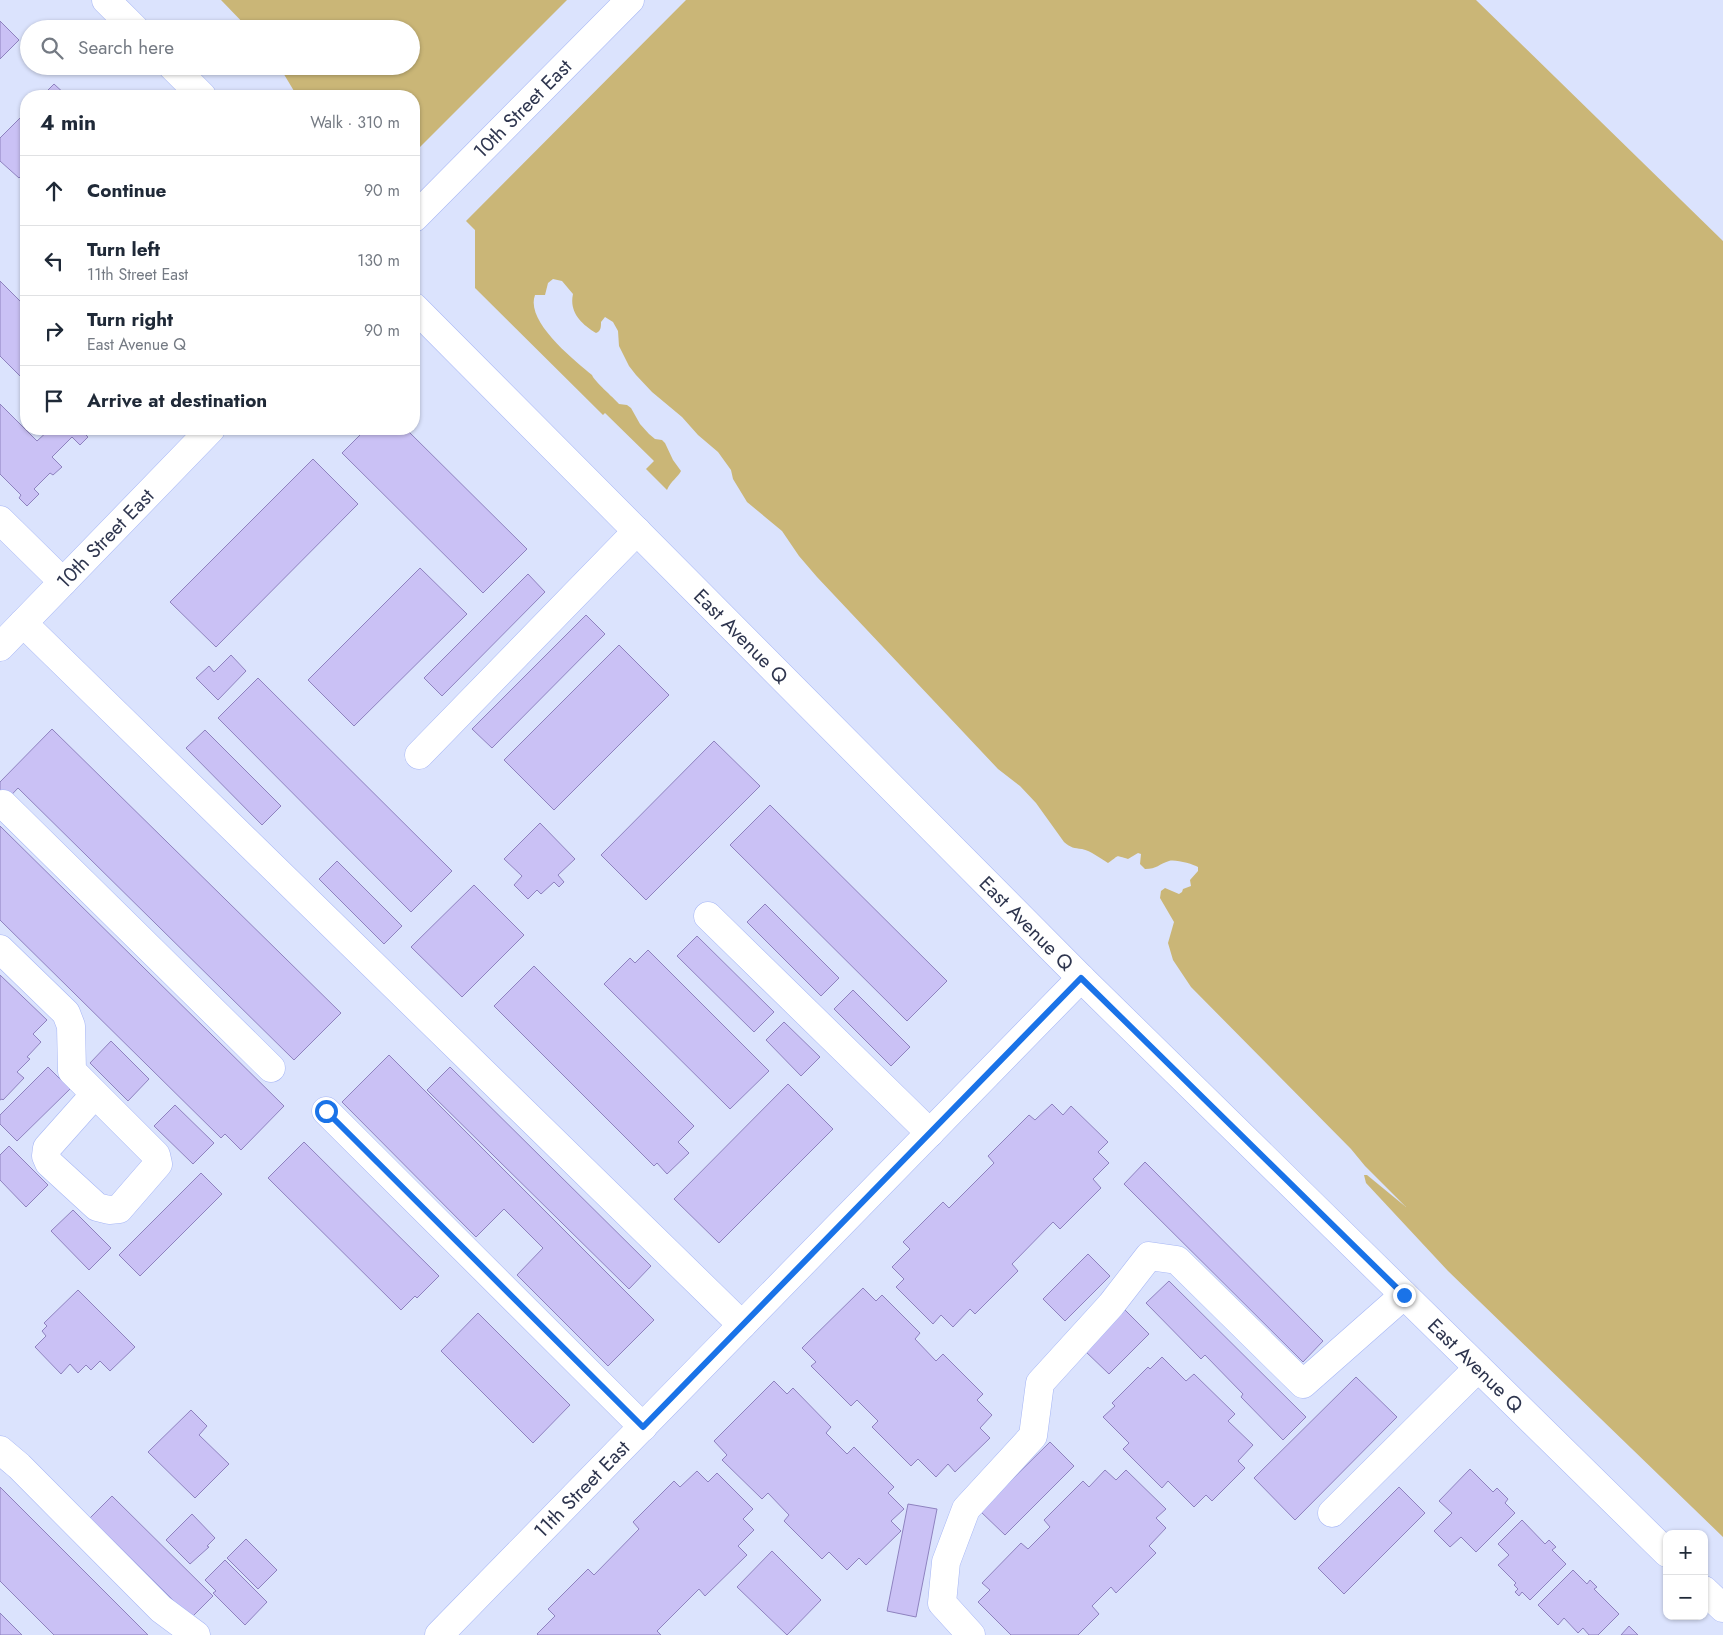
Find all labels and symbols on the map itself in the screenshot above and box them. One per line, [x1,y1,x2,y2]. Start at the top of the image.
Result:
street label: 10th Street East [467,53,579,165]
street label: 10th Street East [50,482,161,595]
street label: East Avenue Q [687,582,795,691]
street label: East Avenue Q [972,870,1080,978]
route start [315,1100,338,1123]
route end [1393,1284,1416,1307]
street label: East Avenue Q [1421,1312,1530,1419]
street label: 11th Street East [527,1434,637,1545]

